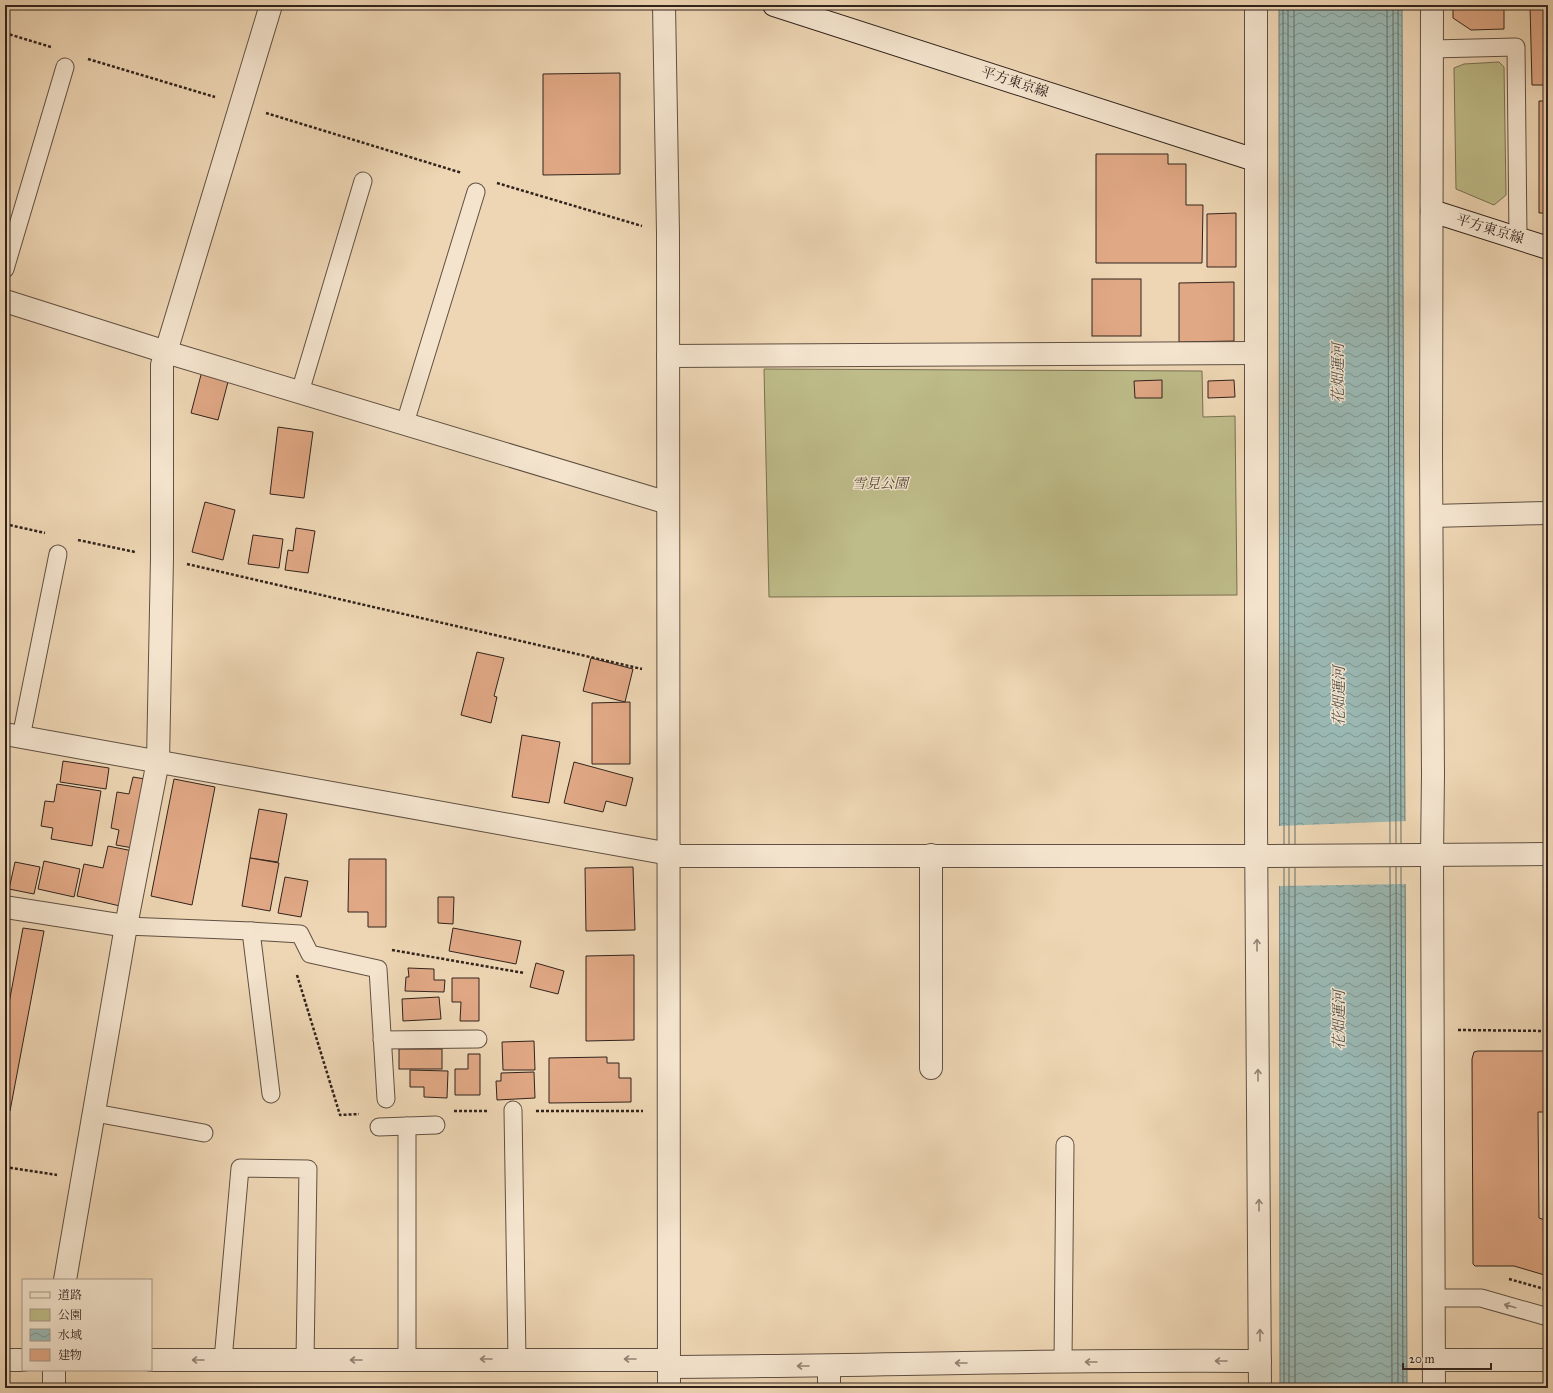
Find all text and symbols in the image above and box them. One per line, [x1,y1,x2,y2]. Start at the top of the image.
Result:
street label: 平方東京線 [979,63,1051,101]
street label: 平方東京線 [1454,211,1526,247]
water label: 花畑運河 [1329,340,1347,403]
park label: 雪見公園 [852,475,910,492]
water label: 花畑運河 [1330,663,1348,726]
one-way arrow [1253,939,1261,952]
water label: 花畑運河 [1330,987,1348,1050]
one-way arrow [1254,1069,1262,1082]
one-way arrow [1255,1199,1263,1212]
legend [22,1279,152,1371]
text: 道路 [58,1288,82,1302]
one-way arrow [1504,1302,1517,1309]
text: 公園 [58,1308,82,1322]
text: 水域 [58,1328,82,1342]
one-way arrow [1256,1329,1264,1342]
scale bar [1403,1345,1491,1371]
text: 建物 [58,1348,82,1362]
text: 20 m [1409,1352,1435,1366]
one-way arrow [480,1355,493,1363]
one-way arrow [624,1355,637,1363]
one-way arrow [192,1356,205,1364]
one-way arrow [350,1356,363,1364]
one-way arrow [1215,1357,1228,1365]
one-way arrow [1085,1358,1098,1366]
one-way arrow [955,1359,968,1367]
one-way arrow [797,1362,810,1370]

